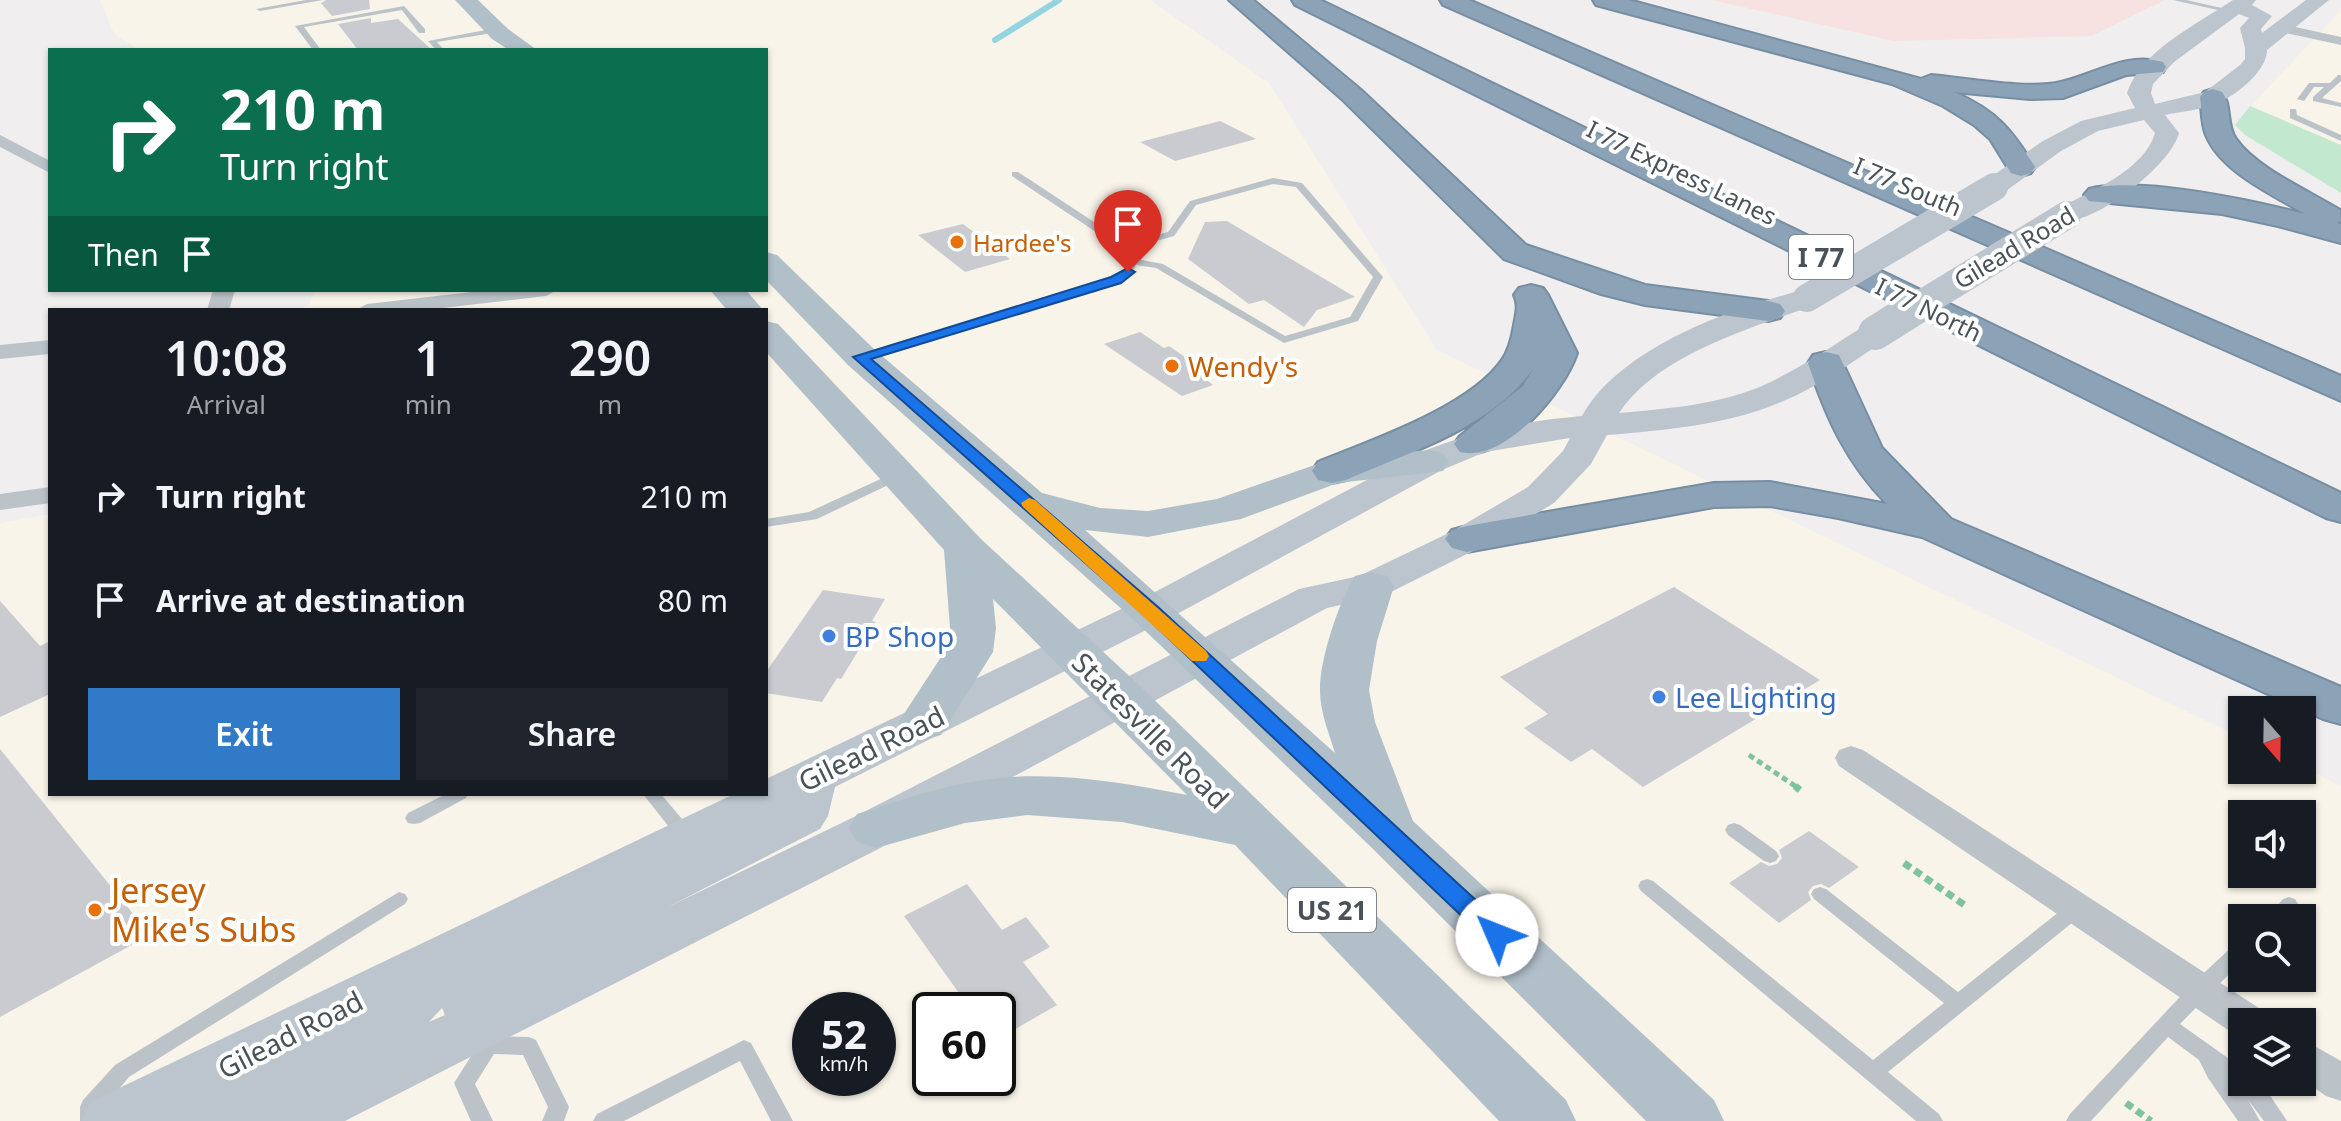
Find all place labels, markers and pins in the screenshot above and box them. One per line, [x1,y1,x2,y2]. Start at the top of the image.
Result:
pin [1094,190,1162,272]
place label: Hardee's [973,226,1071,259]
marker: Hardee's [948,233,966,251]
place label: Wendy's [1188,347,1298,385]
marker: Wendy's [1163,357,1181,375]
place label: BP Shop [845,617,954,655]
marker: BP Shop [820,627,838,645]
place label: Lee Lighting [1675,678,1837,716]
marker: Lee Lighting [1650,688,1668,706]
place label: Jersey Mike's Subs [108,867,296,952]
marker: Jersey Mike's Subs [86,901,104,919]

